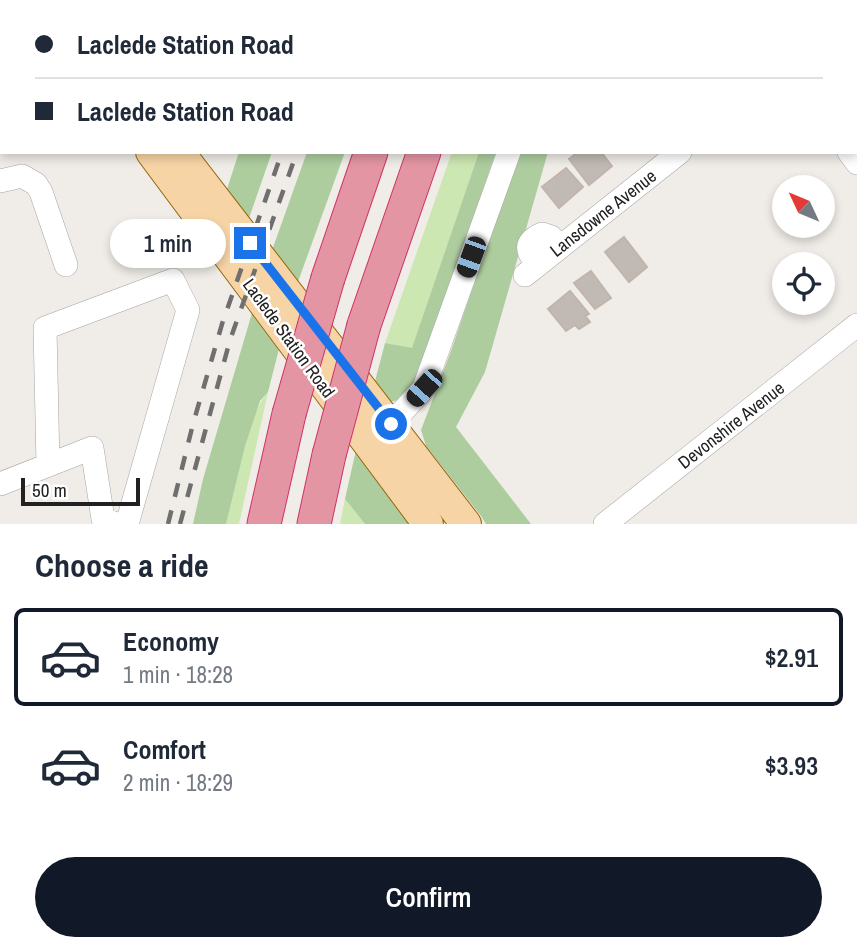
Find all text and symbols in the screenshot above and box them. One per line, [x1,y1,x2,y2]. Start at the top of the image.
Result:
text: Laclede Station Road [77,27,294,62]
text: Laclede Station Road [77,94,294,129]
street label: Lansdowne Avenue [545,164,661,262]
north arrow [772,175,835,238]
map controls [772,175,835,315]
callout: 1 min [110,218,226,268]
route end [234,227,266,259]
text: 1 min [144,228,192,259]
car [454,234,489,280]
button: locate [772,252,835,315]
street label: Laclede Station Road [237,273,341,403]
car [403,365,446,411]
street label: Devonshire Avenue [673,376,789,474]
route start [375,408,407,440]
scale bar [21,475,140,507]
text: 50 m [32,477,67,503]
text: Choose a ride [35,544,209,587]
text: Economy [123,624,219,659]
icon: car [39,626,102,689]
text: $2.91 [765,640,818,675]
text: 1 min · 18:28 [123,659,233,690]
text: Comfort [123,732,206,767]
icon: car [39,734,102,797]
text: $3.93 [765,748,818,783]
text: 2 min · 18:29 [123,767,233,798]
button: Confirm [35,857,822,937]

